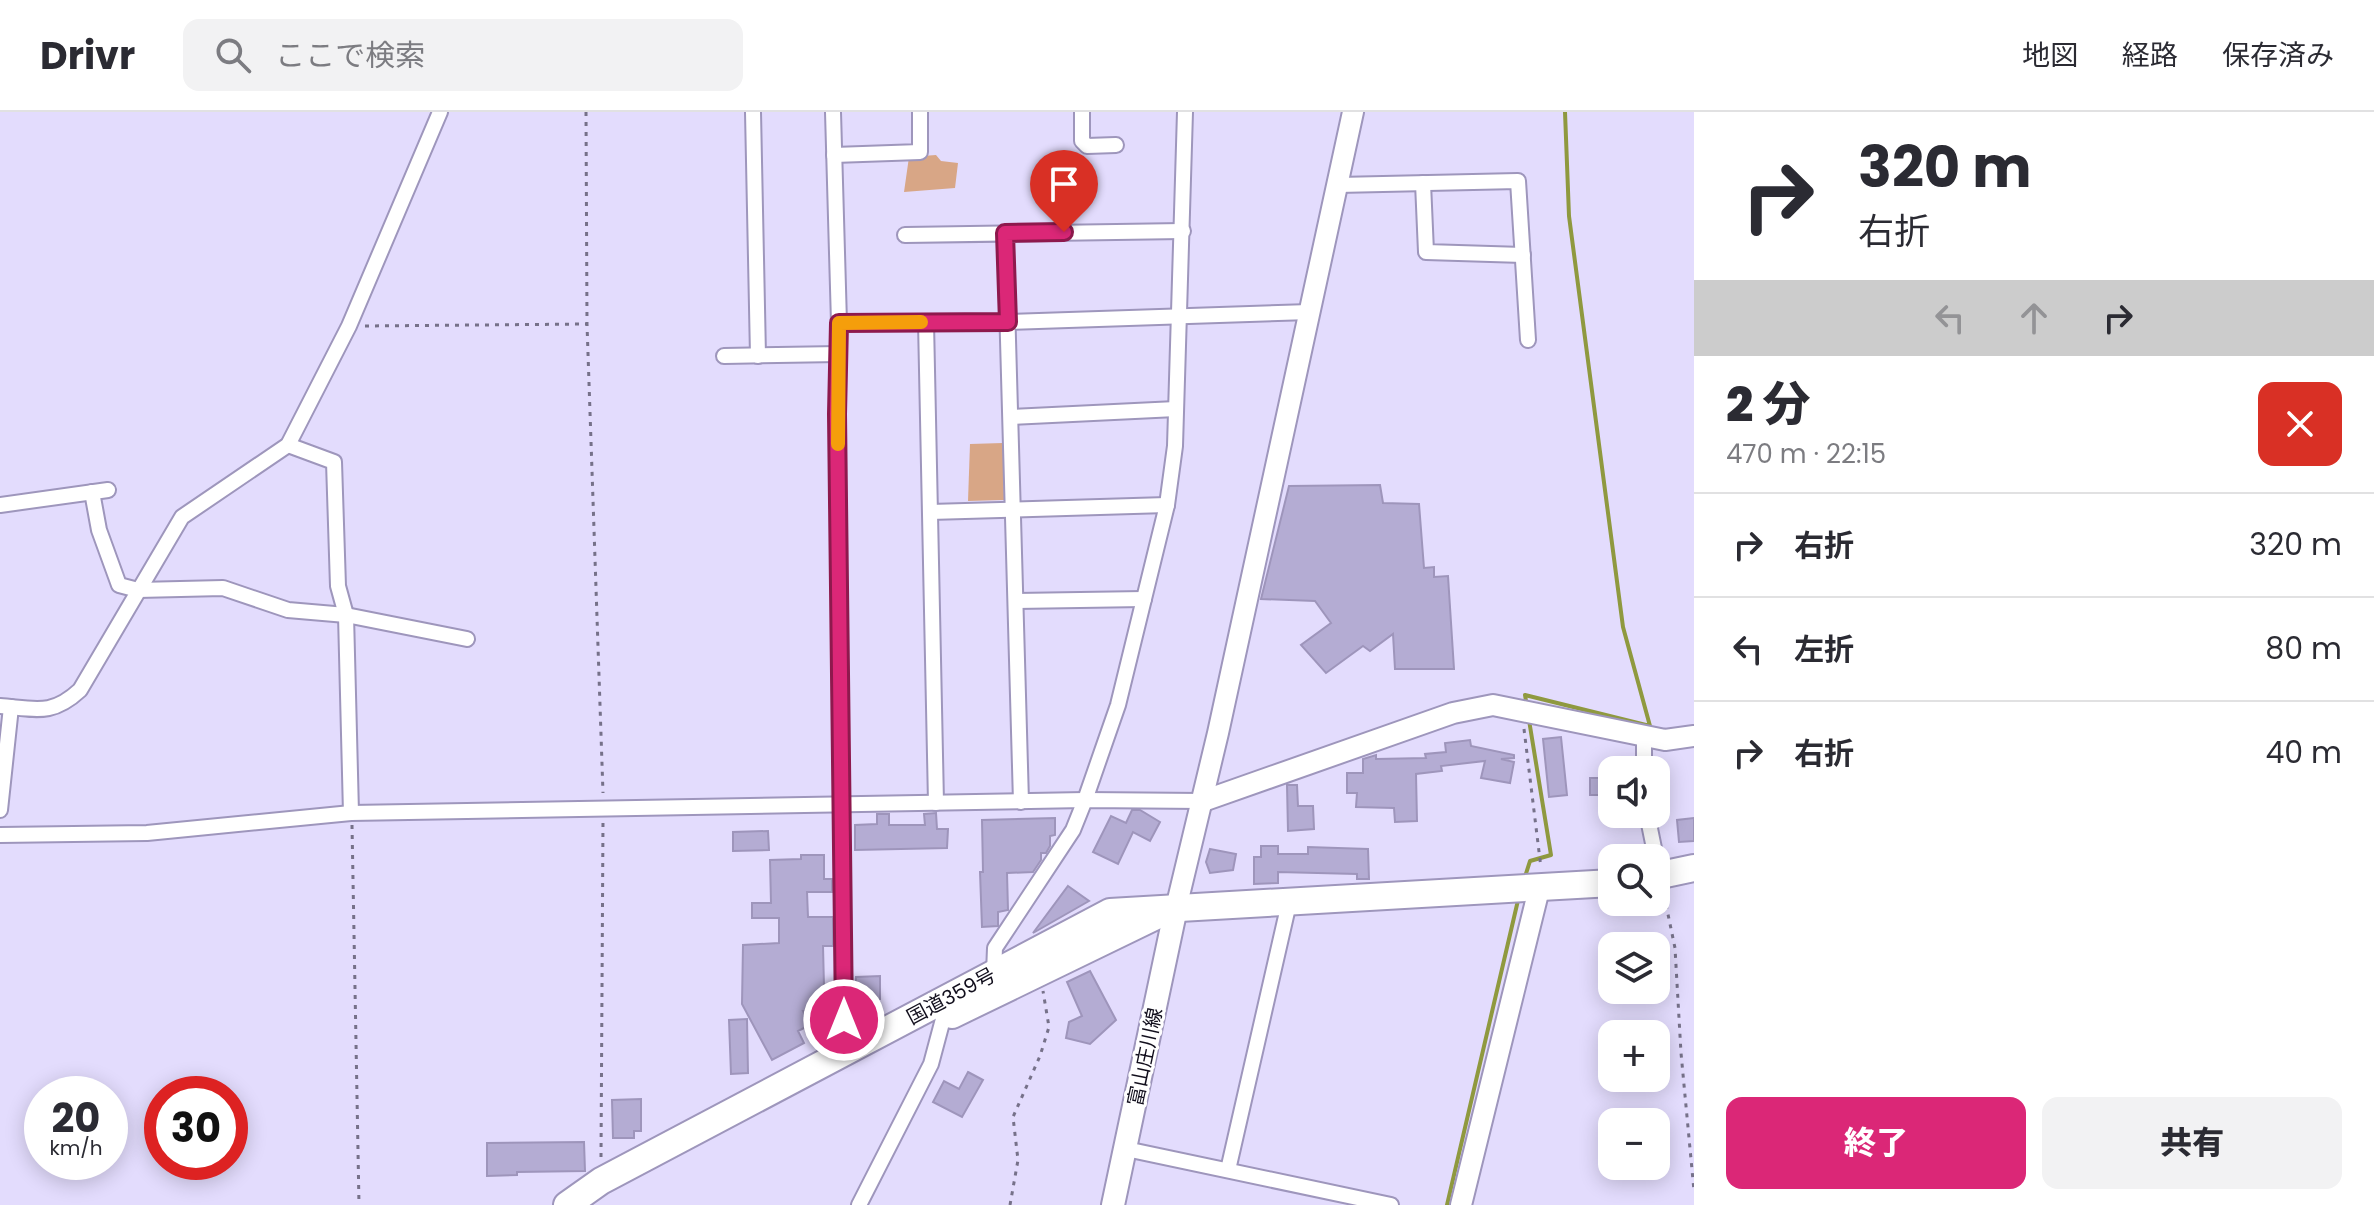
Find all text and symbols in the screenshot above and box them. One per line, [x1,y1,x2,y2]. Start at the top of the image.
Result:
search box [183,19,743,91]
text: Drivr [40,29,135,82]
icon: search [211,33,255,77]
text: ここで検索 [275,34,425,77]
text: 地図 [2022,36,2078,75]
text: 経路 [2122,36,2178,75]
text: 保存済み [2222,36,2334,75]
text: 320 m [1858,128,2032,207]
icon: right [1726,144,1830,248]
pin [1030,150,1098,232]
icon: arrive [1042,162,1086,206]
text: 右折 [1858,206,1930,257]
icon: left [1928,296,1972,340]
icon: ahead [2012,296,2056,340]
icon: right [2096,296,2140,340]
text: 2 分 [1726,371,1810,438]
button: close [2258,382,2342,466]
text: 470 m · 22:15 [1726,436,1886,472]
icon: right [1726,523,1770,567]
text: 320 m [2249,523,2342,566]
text: 右折 [1794,524,1854,567]
icon: left [1726,627,1770,671]
text: 80 m [2265,627,2342,670]
text: 左折 [1794,628,1854,671]
icon: right [1726,731,1770,775]
text: 40 m [2265,731,2342,774]
text: 右折 [1794,732,1854,775]
map controls [1598,756,1670,1180]
button: sound [1598,756,1670,828]
button: search [1598,844,1670,916]
button: layers [1598,932,1670,1004]
street label: 国道359号 [902,961,1000,1031]
position arrow [802,978,886,1062]
street label: 富山庄川線 [1121,1005,1169,1109]
button: + [1598,1020,1670,1092]
speed limit sign: 30 [144,1076,248,1180]
text: 20 [52,1090,100,1146]
button: 終了 [1726,1097,2026,1189]
button: 共有 [2042,1097,2342,1189]
button: − [1598,1108,1670,1180]
text: km/h [49,1134,103,1162]

